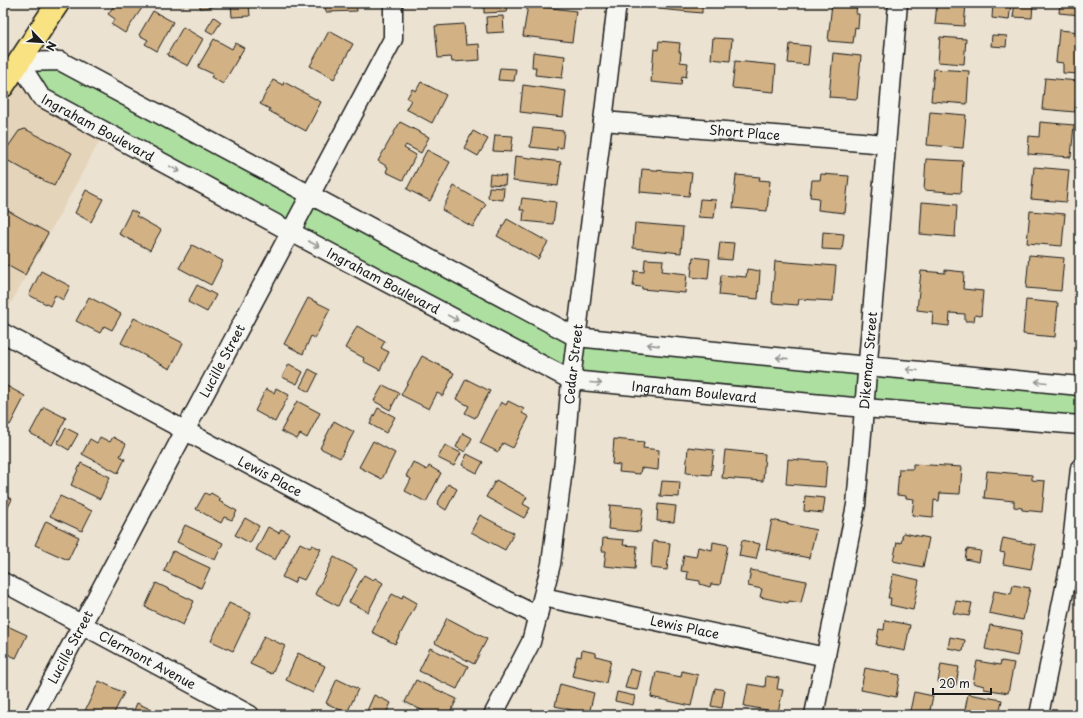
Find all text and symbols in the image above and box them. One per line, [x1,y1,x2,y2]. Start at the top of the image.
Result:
north arrow [22,22,62,62]
text: N [42,39,61,54]
street label: Ingraham Boulevard [38,89,158,165]
street label: Short Place [708,120,781,144]
one-way arrow [169,166,181,173]
one-way arrow [308,241,320,248]
street label: Ingraham Boulevard [324,243,444,318]
street label: Dikeman Street [854,311,881,410]
one-way arrow [447,315,459,322]
street label: Lucille Street [194,321,249,401]
street label: Cedar Street [559,323,587,405]
one-way arrow [647,341,660,349]
one-way arrow [776,354,789,362]
one-way arrow [906,367,919,374]
street label: Ingraham Boulevard [631,376,758,407]
one-way arrow [589,379,602,386]
one-way arrow [1035,379,1048,386]
street label: Lewis Place [235,451,306,501]
street label: Lucille Street [42,607,97,687]
street label: Lewis Place [649,610,721,643]
street label: Clermont Avenue [96,625,200,693]
scale bar [933,670,991,696]
text: 20 m [939,674,970,692]

